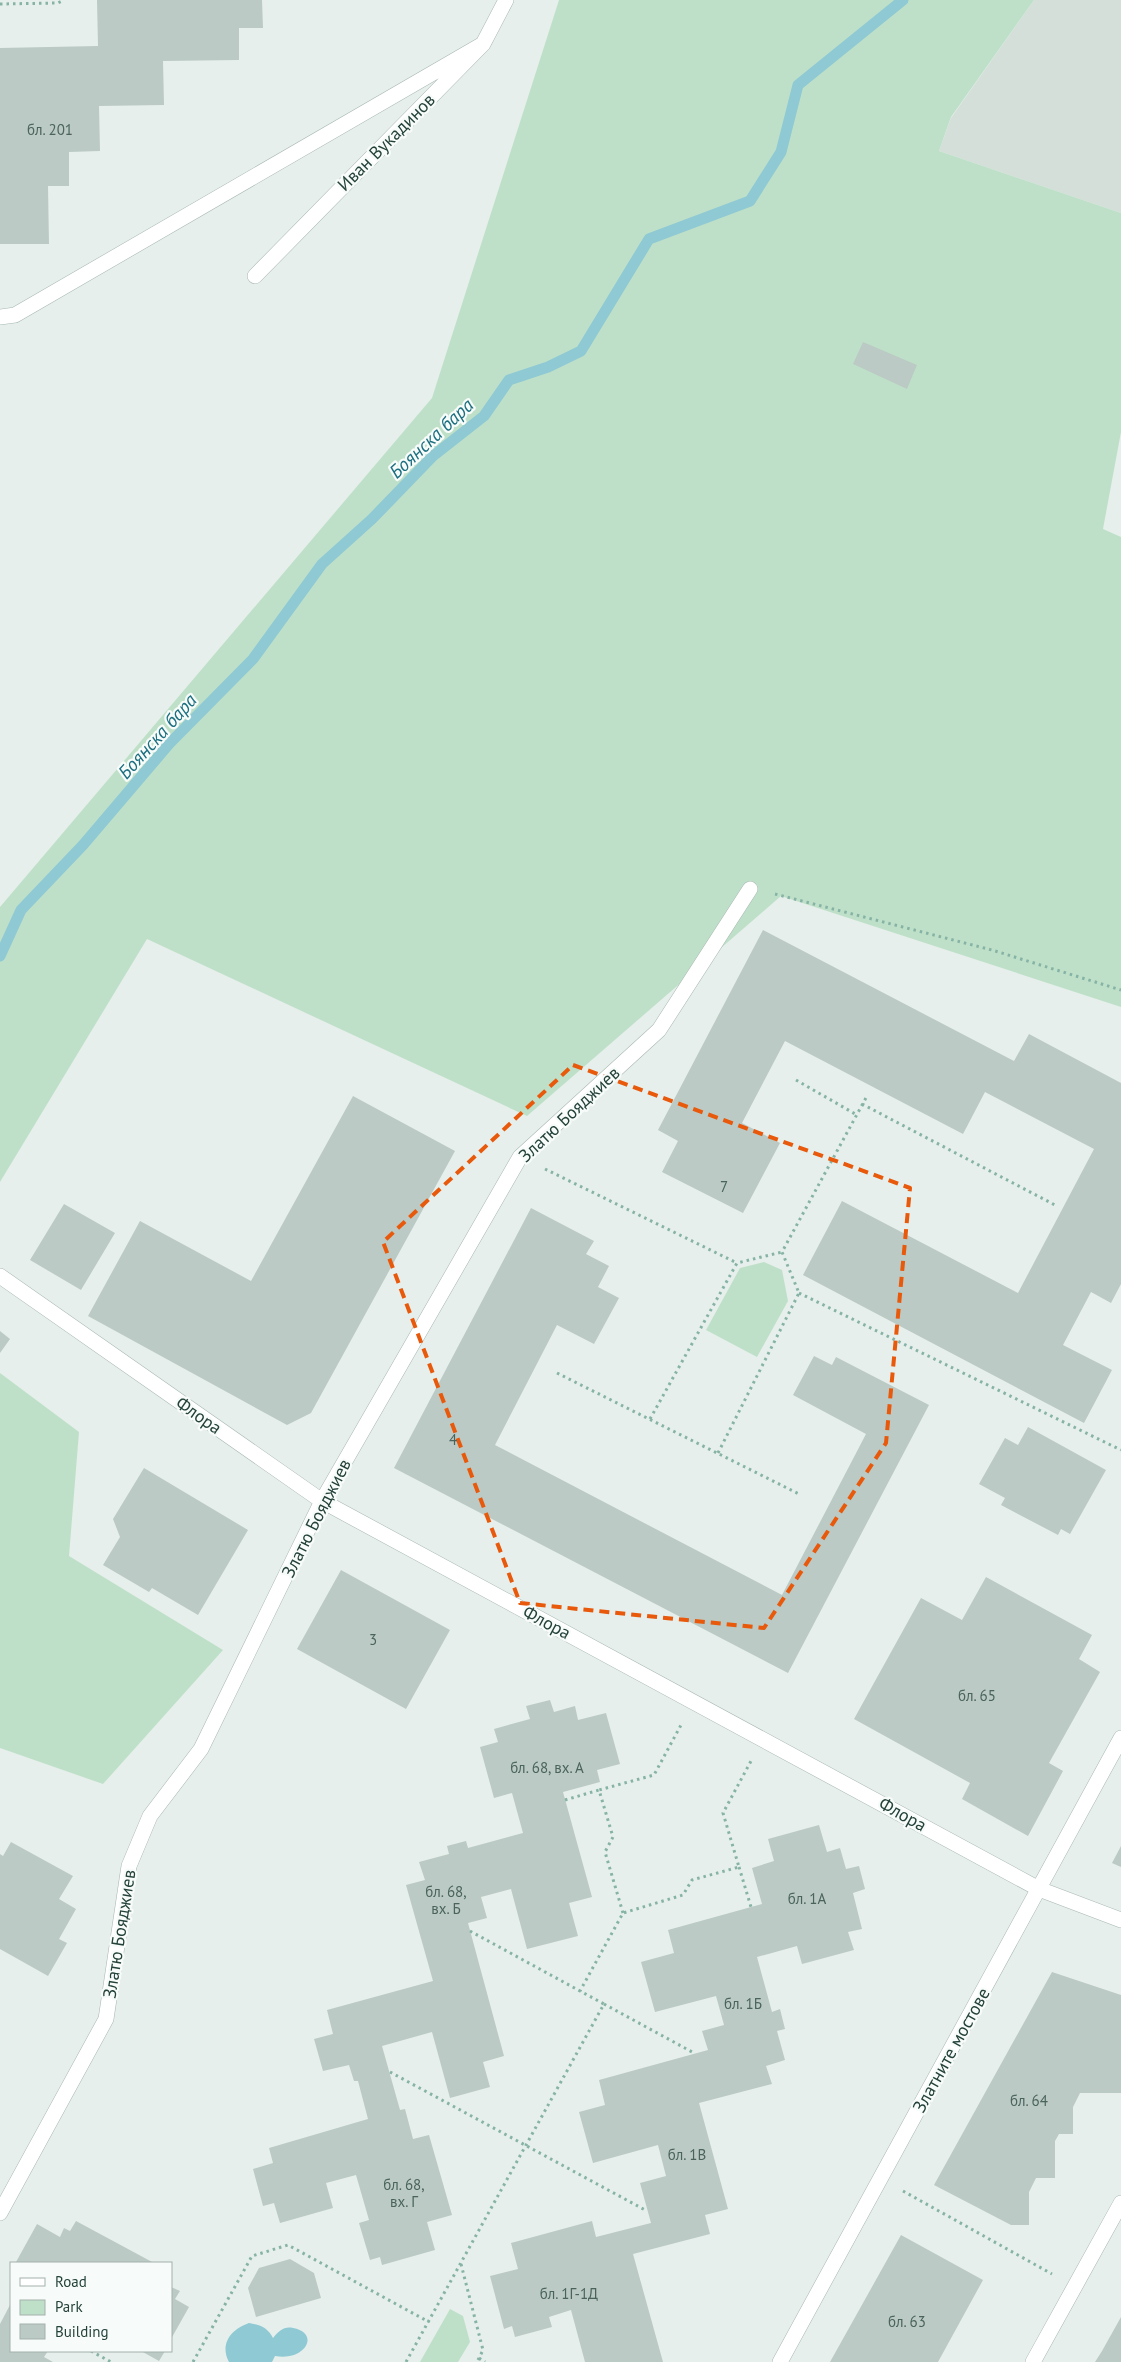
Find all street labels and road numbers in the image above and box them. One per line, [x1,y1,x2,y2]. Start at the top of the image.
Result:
street label: Иван Вукадинов [332,88,440,196]
street label: Златю Бояджиев [514,1061,624,1167]
street label: Флора [172,1391,226,1439]
street label: Златю Бояджиев [276,1455,356,1581]
street label: Флора [519,1600,575,1644]
street label: Флора [875,1792,931,1836]
street label: Златю Бояджиев [97,1868,141,2000]
street label: Златните мостове [907,1984,995,2116]

